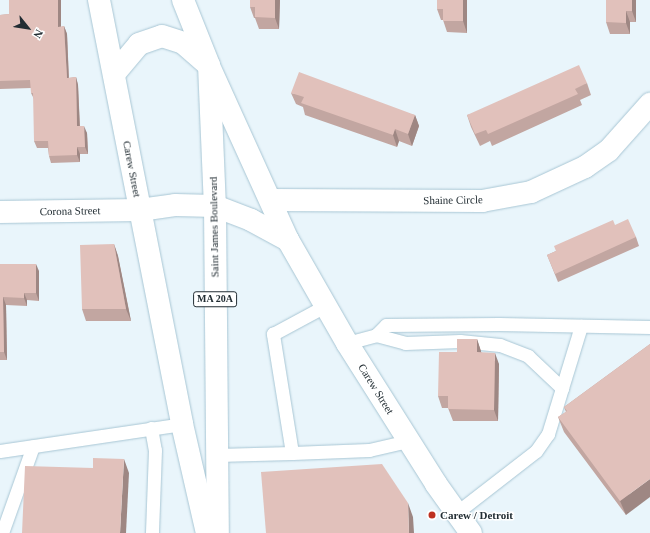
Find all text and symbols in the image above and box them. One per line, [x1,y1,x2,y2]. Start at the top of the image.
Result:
north arrow [8,8,48,48]
text: N [31,28,46,40]
street label: Carew Street [120,140,144,198]
street label: Saint James Boulevard [207,176,221,278]
street label: Shaine Circle [423,193,483,207]
street label: Corona Street [39,204,101,218]
road number: MA 20A [192,291,238,307]
street label: Carew Street [355,361,397,417]
place label: Carew / Detroit [440,508,513,522]
marker: Carew / Detroit [427,510,437,520]

